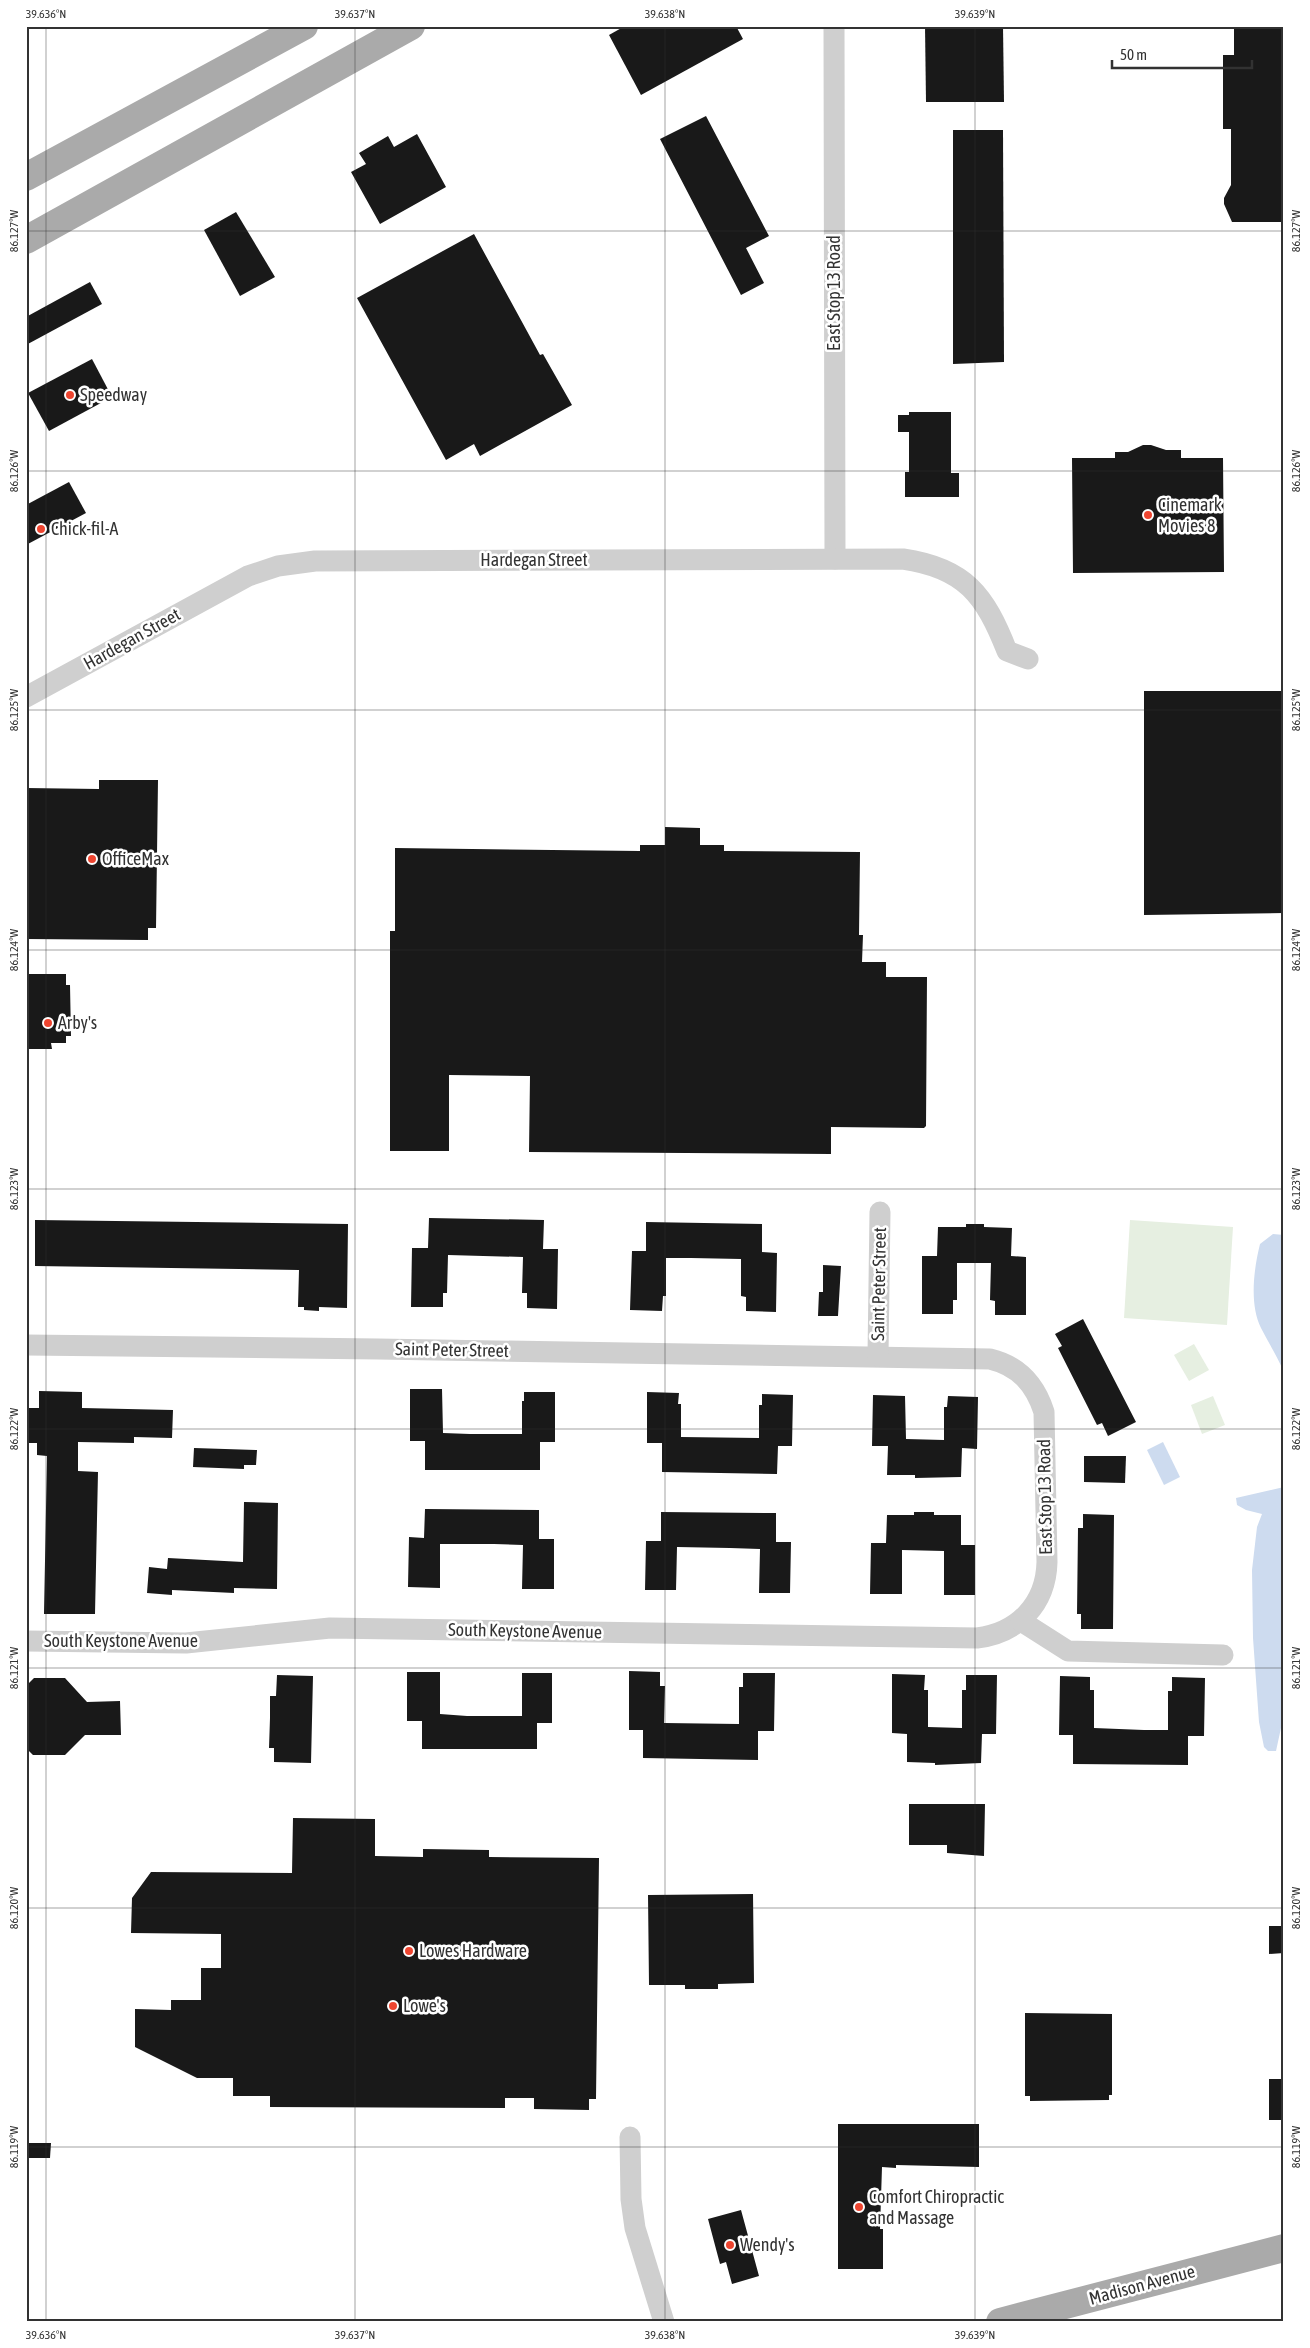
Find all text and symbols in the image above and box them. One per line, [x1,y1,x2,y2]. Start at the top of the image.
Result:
text: 39.636°N [26,7,66,21]
text: 39.637°N [335,7,375,21]
text: 39.638°N [645,7,685,21]
text: 39.639°N [955,7,995,21]
scale bar [1112,38,1252,70]
text: 50 m [1120,46,1147,63]
text: 86.127°W [7,210,21,252]
text: 86.127°W [1289,210,1303,252]
street label: East Stop 13 Road [823,235,844,351]
place label: Speedway [80,384,147,405]
marker: Speedway [64,389,76,401]
text: 86.126°W [7,450,21,492]
text: 86.126°W [1289,450,1303,492]
place label: Cinemark Movies 8 [1158,494,1222,536]
marker: Cinemark Movies 8 [1142,509,1154,521]
place label: Chick-fil-A [51,518,118,539]
marker: Chick-fil-A [35,523,47,535]
street label: Hardegan Street [480,549,588,570]
street label: Hardegan Street [80,603,184,674]
text: 86.125°W [7,689,21,731]
text: 86.125°W [1289,689,1303,731]
place label: OfficeMax [102,848,169,869]
marker: OfficeMax [86,853,98,865]
text: 86.124°W [7,929,21,971]
text: 86.124°W [1289,929,1303,971]
place label: Arby's [58,1012,97,1033]
marker: Arby's [42,1017,54,1029]
text: 86.123°W [7,1168,21,1210]
text: 86.123°W [1289,1168,1303,1210]
street label: Saint Peter Street [867,1227,890,1341]
street label: Saint Peter Street [395,1338,509,1361]
text: 86.122°W [7,1408,21,1450]
text: 86.122°W [1289,1408,1303,1450]
street label: East Stop 13 Road [1033,1439,1056,1555]
street label: South Keystone Avenue [448,1619,602,1642]
street label: South Keystone Avenue [44,1630,198,1651]
text: 86.121°W [7,1647,21,1689]
text: 86.121°W [1289,1647,1303,1689]
text: 86.120°W [7,1887,21,1929]
text: 86.120°W [1289,1887,1303,1929]
place label: Lowes Hardware [419,1940,527,1961]
marker: Lowes Hardware [403,1945,415,1957]
place label: Lowe's [403,1995,446,2016]
marker: Lowe's [387,2000,399,2012]
text: 86.119°W [7,2126,21,2168]
text: 86.119°W [1289,2126,1303,2168]
place label: Comfort Chiropractic and Massage [869,2186,1004,2228]
marker: Comfort Chiropractic and Massage [853,2201,865,2213]
place label: Wendy's [740,2234,795,2255]
marker: Wendy's [724,2239,736,2251]
street label: Madison Avenue [1087,2260,1197,2309]
text: 39.636°N [26,2328,66,2342]
text: 39.637°N [335,2328,375,2342]
text: 39.638°N [645,2328,685,2342]
text: 39.639°N [955,2328,995,2342]

